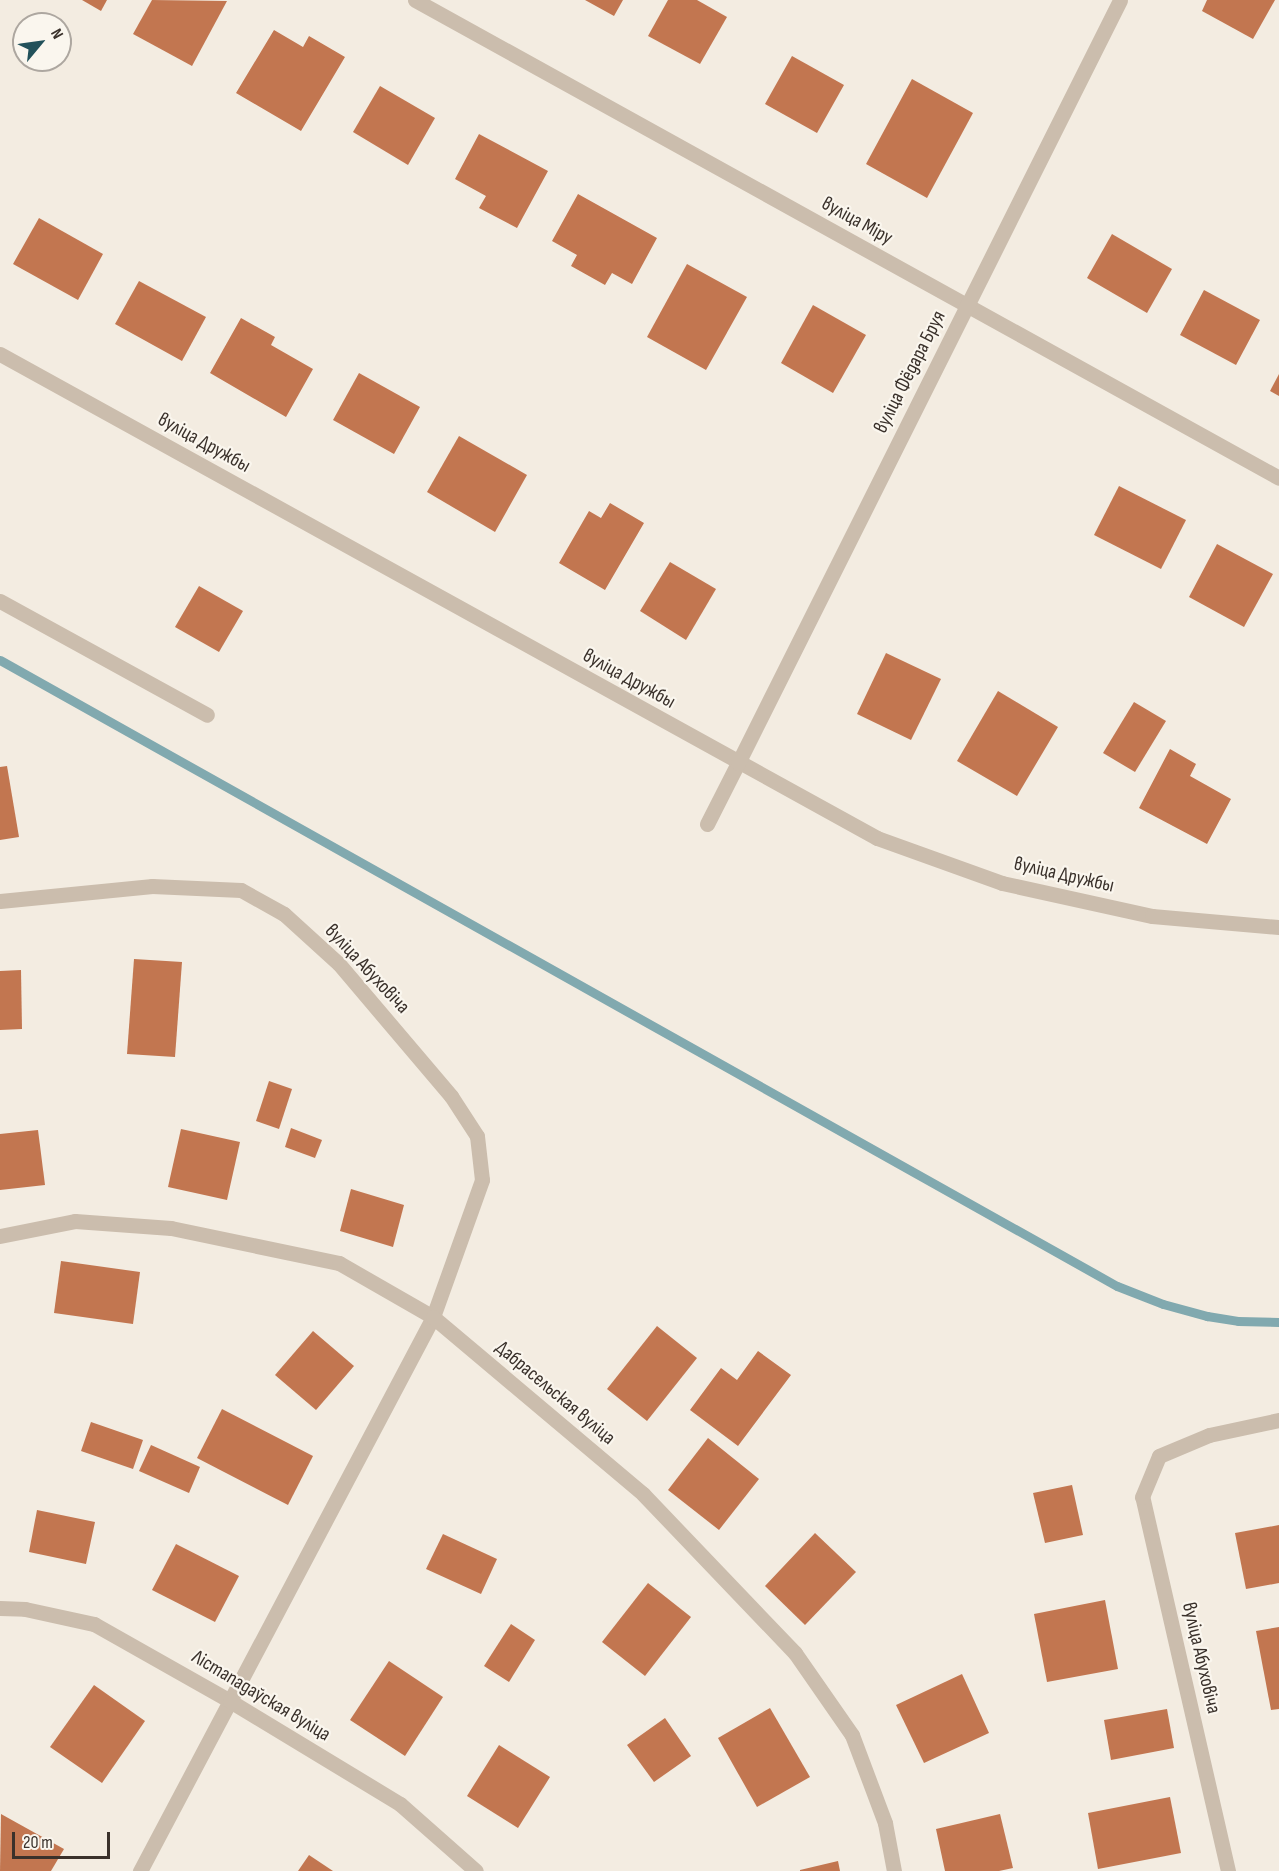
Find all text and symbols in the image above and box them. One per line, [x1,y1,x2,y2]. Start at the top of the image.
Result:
north arrow [12,12,72,72]
text: N [46,26,67,42]
street label: вуліца Міру [817,192,897,250]
street label: вуліца Фёдара Бруя [869,307,951,437]
street label: вуліца Дружбы [154,408,254,478]
street label: вуліца Дружбы [579,644,679,714]
street label: вуліца Дружбы [1012,852,1116,898]
street label: вуліца Абуховіча [319,919,415,1019]
street label: Дабрасельская вуліца [490,1336,620,1450]
street label: вуліца Абуховіча [1177,1600,1225,1716]
street label: Лістападаўская вуліца [187,1645,335,1747]
scale bar [15,1820,112,1858]
text: 20 m [23,1832,53,1853]

